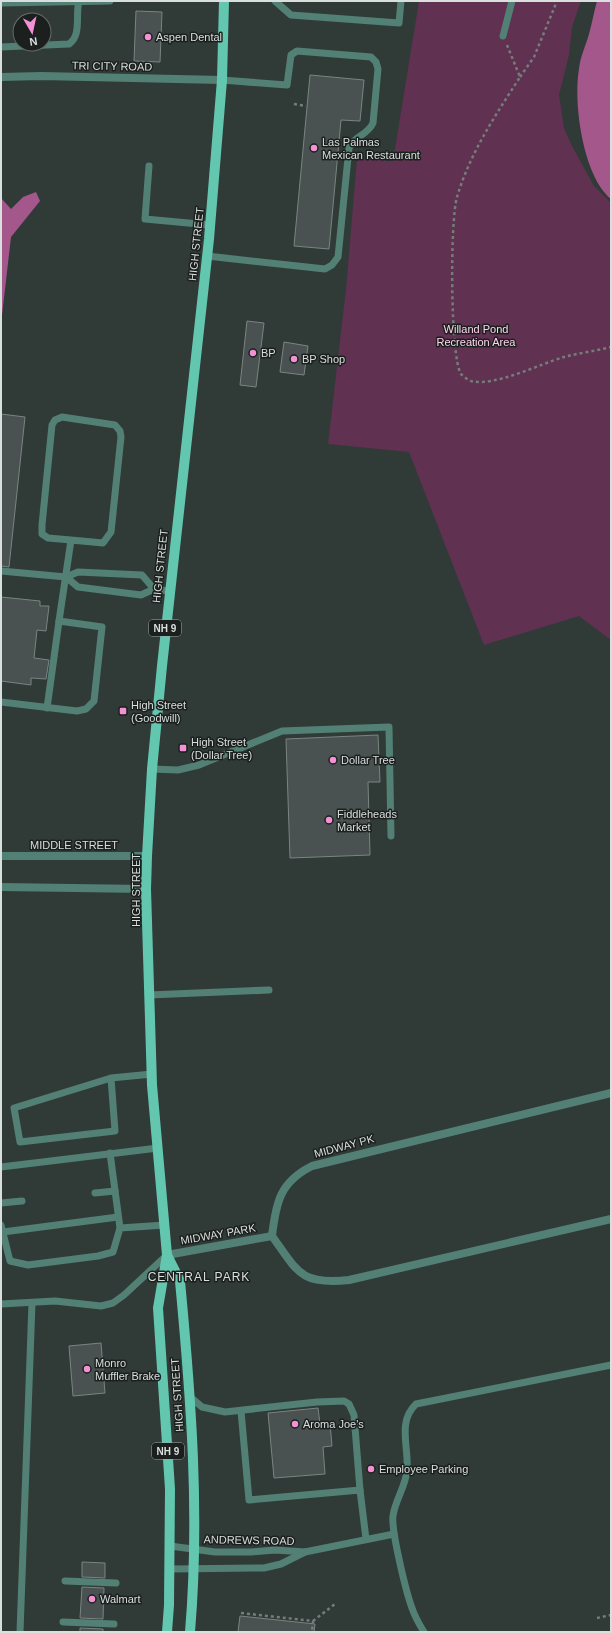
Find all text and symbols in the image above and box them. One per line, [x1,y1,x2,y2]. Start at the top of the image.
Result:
north arrow [12,12,52,52]
place label: Aspen Dental [156,31,222,43]
marker: Aspen Dental [143,32,153,42]
text: N [29,35,38,48]
street label: TRI CITY ROAD [72,59,152,73]
place label: Las Palmas Mexican Restaurant [322,136,420,161]
marker: Las Palmas Mexican Restaurant [309,143,319,153]
street label: HIGH STREET [186,206,206,281]
park label: Willand Pond Recreation Area [437,323,516,348]
place label: BP [261,347,276,359]
marker: BP [248,348,258,358]
place label: BP Shop [302,353,345,365]
marker: BP Shop [289,354,299,364]
street label: HIGH STREET [150,528,170,603]
road number: NH 9 [149,620,181,636]
place label: High Street (Goodwill) [131,699,186,724]
marker: High Street (Goodwill) [118,706,128,716]
place label: High Street (Dollar Tree) [191,736,252,761]
marker: High Street (Dollar Tree) [178,743,188,753]
place label: Dollar Tree [341,754,395,766]
marker: Dollar Tree [328,755,338,765]
place label: Fiddleheads Market [337,808,397,833]
marker: Fiddleheads Market [324,815,334,825]
street label: MIDDLE STREET [30,839,118,851]
street label: HIGH STREET [130,853,142,927]
street label: MIDWAY PK [313,1132,376,1160]
street label: MIDWAY PARK [180,1221,257,1247]
district label: CENTRAL PARK [148,1270,250,1284]
place label: Monro Muffler Brake [95,1357,160,1382]
street label: HIGH STREET [168,1357,186,1432]
marker: Monro Muffler Brake [82,1364,92,1374]
place label: Aroma Joe's [303,1418,364,1430]
marker: Aroma Joe's [290,1419,300,1429]
road number: NH 9 [152,1443,184,1459]
place label: Employee Parking [379,1463,468,1475]
marker: Employee Parking [366,1464,376,1474]
street label: ANDREWS ROAD [203,1533,295,1547]
place label: Walmart [100,1593,141,1605]
marker: Walmart [87,1594,97,1604]

